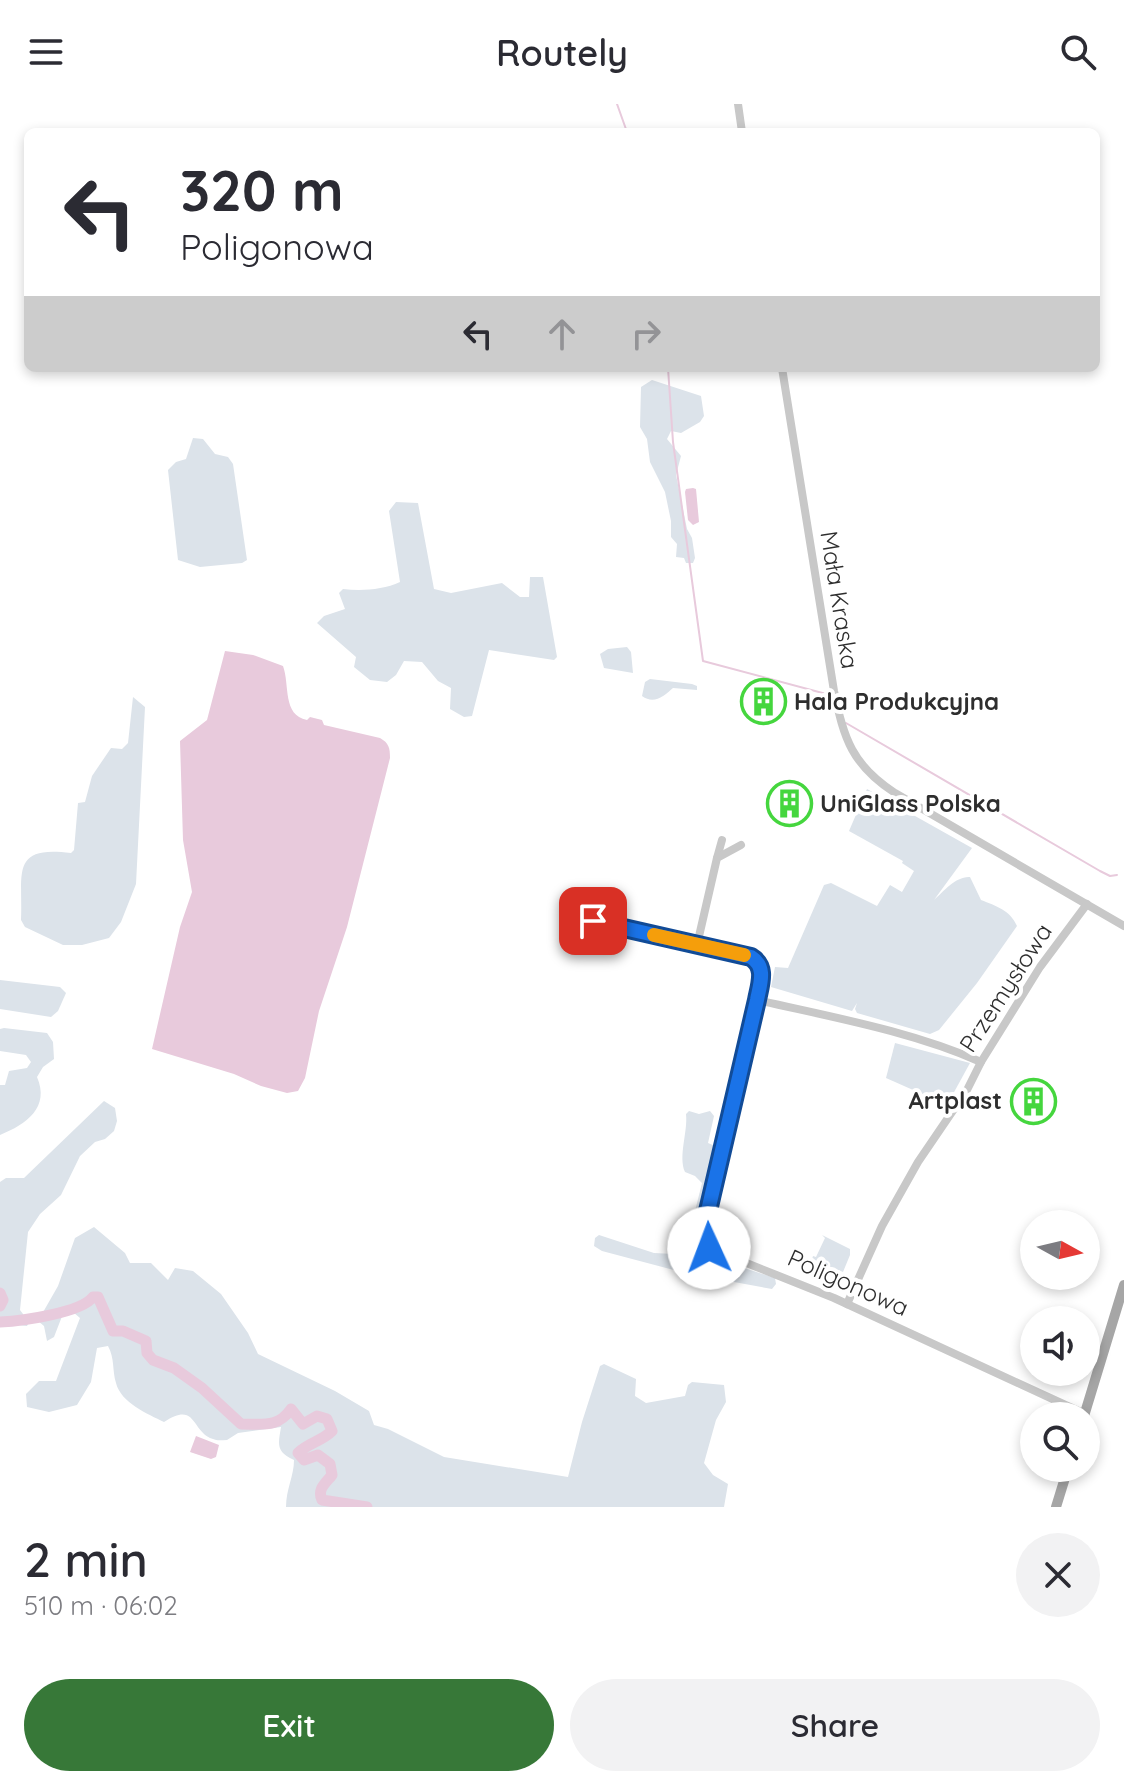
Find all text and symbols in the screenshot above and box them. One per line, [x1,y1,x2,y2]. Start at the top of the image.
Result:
icon: menu [24,30,68,74]
text: Routely [496,30,628,75]
icon: search [1056,30,1100,74]
text: 320 m [180,155,344,225]
icon: left [48,160,152,264]
text: Poligonowa [180,224,374,269]
icon: left [456,312,500,356]
icon: ahead [540,312,584,356]
icon: right [624,312,668,356]
street label: Mała Kraska [814,529,866,671]
building icon: Hala Produkcyjna [739,678,787,726]
place label: Hala Produkcyjna [794,686,999,716]
building icon: UniGlass Polska [765,780,813,828]
place label: UniGlass Polska [820,788,1001,818]
pin [559,887,627,955]
icon: arrive [571,899,615,943]
street label: Przemysłowa [952,917,1058,1057]
building icon: Artplast [1009,1077,1057,1125]
place label: Artplast [908,1085,1002,1115]
position arrow [667,1206,751,1290]
north arrow [1020,1210,1100,1290]
map controls [1020,1210,1100,1482]
street label: Poligonowa [783,1242,914,1322]
button: sound [1020,1306,1100,1386]
button: search [1020,1402,1100,1482]
text: 2 min [24,1529,148,1589]
button: close [1016,1533,1100,1617]
text: 510 m · 06:02 [24,1589,178,1622]
button: Exit [24,1679,554,1771]
button: Share [570,1679,1100,1771]

